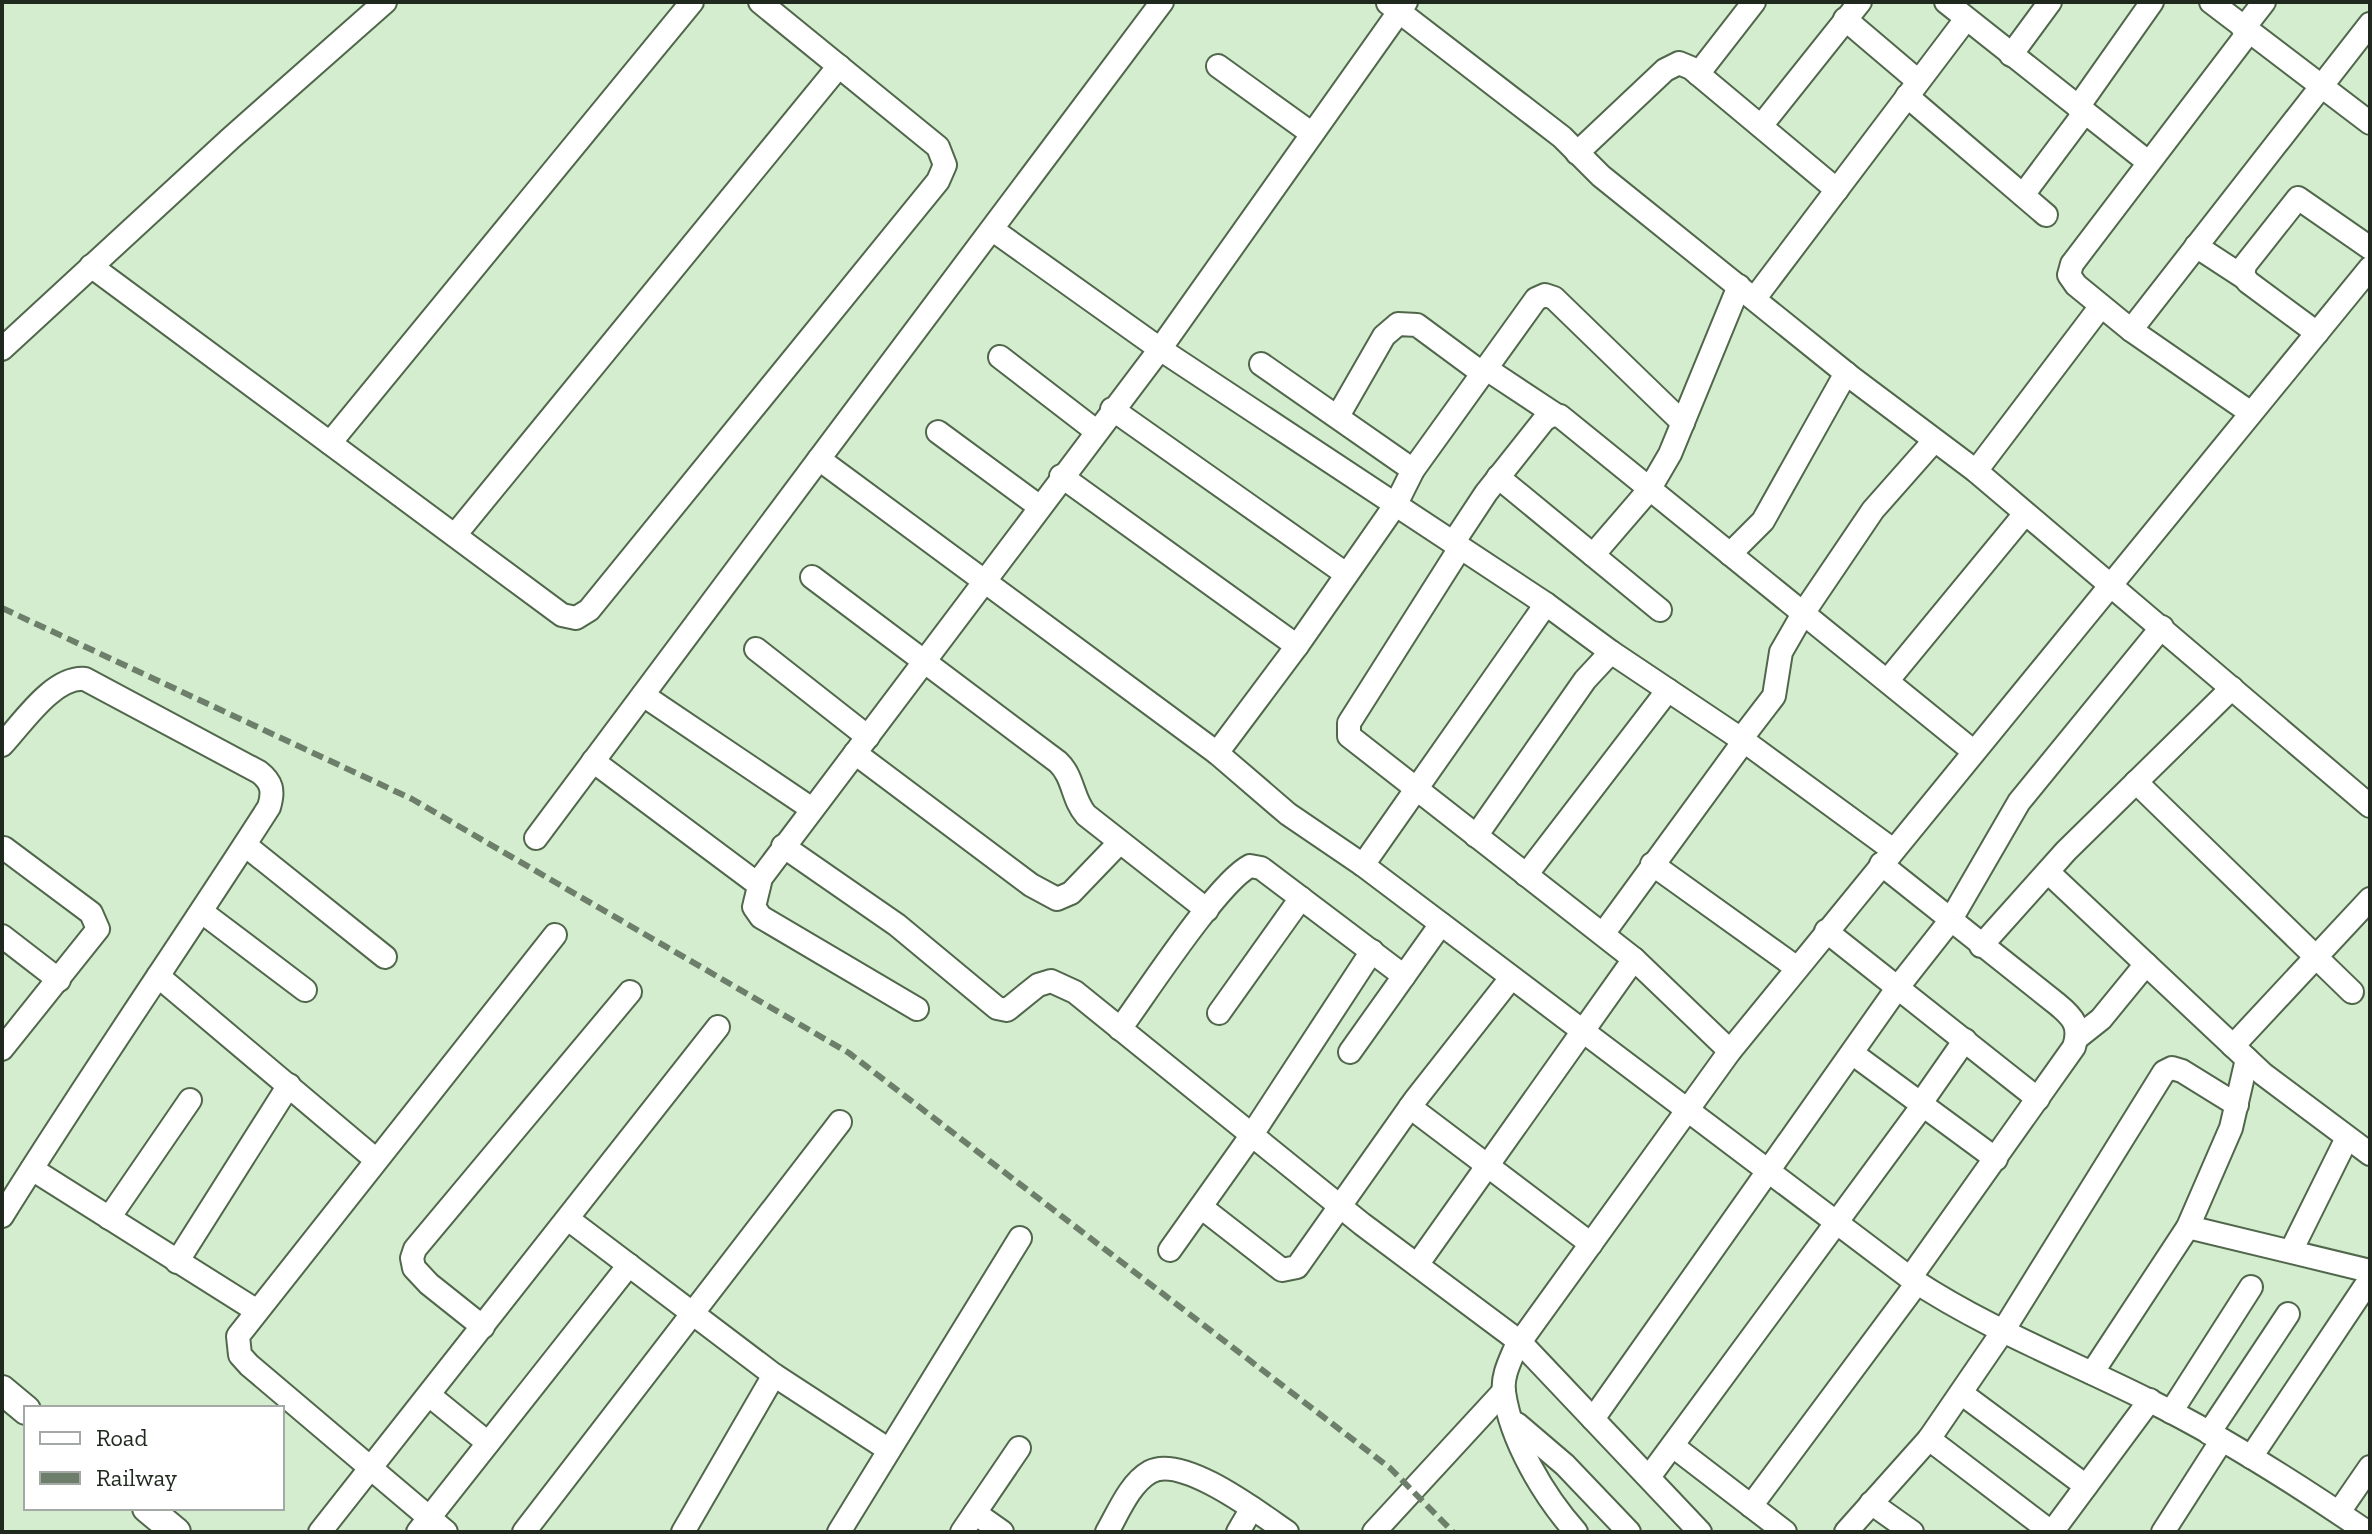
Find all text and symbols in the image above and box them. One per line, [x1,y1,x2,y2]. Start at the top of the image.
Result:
legend [24,1406,284,1510]
text: Road [96,1423,148,1452]
text: Railway [96,1463,178,1492]

